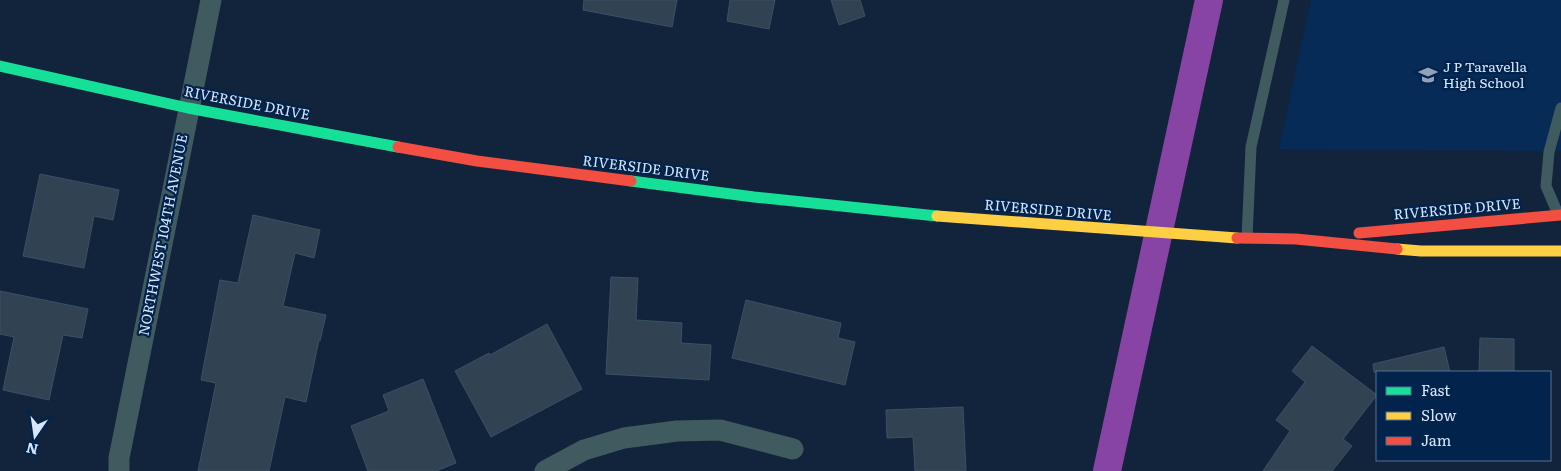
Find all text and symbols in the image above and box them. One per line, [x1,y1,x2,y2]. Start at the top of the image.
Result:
place label: J P Taravella High School [1443,56,1528,92]
school or university icon: J P Taravella High School [1417,64,1439,86]
street label: RIVERSIDE DRIVE [183,80,312,124]
street label: NORTHWEST 104TH AVENUE [133,132,191,337]
street label: RIVERSIDE DRIVE [582,149,711,185]
street label: RIVERSIDE DRIVE [1393,192,1521,224]
street label: RIVERSIDE DRIVE [984,193,1113,225]
legend [1376,371,1551,461]
text: Fast [1421,378,1450,401]
text: Slow [1421,403,1456,426]
north arrow [10,411,60,461]
text: Jam [1421,428,1452,451]
text: N [24,439,40,461]

